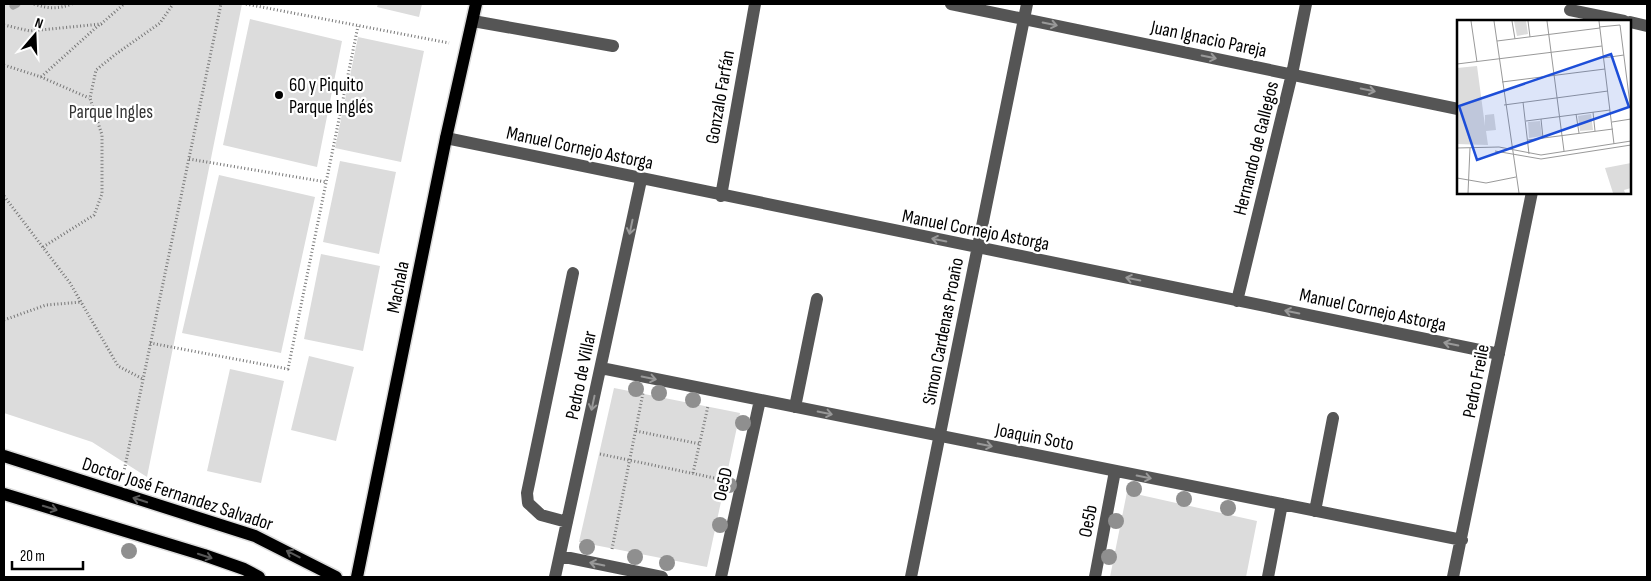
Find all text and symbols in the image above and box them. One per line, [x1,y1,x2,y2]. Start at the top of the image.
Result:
north arrow [10,10,60,60]
text: N [33,14,45,32]
street label: Juan Ignacio Pareja [1148,16,1269,63]
one-way arrow [1042,20,1058,29]
inset map [1457,20,1631,194]
street label: Gonzalo Farfán [701,49,740,146]
one-way arrow [1201,53,1217,62]
place label: 60 y Piquito Parque Inglés [289,74,373,119]
street label: Hernando de Gallegos [1229,79,1284,218]
one-way arrow [1360,86,1376,95]
marker: 60 y Piquito Parque Inglés [273,89,285,101]
park label: Parque Ingles [69,101,153,124]
street label: Manuel Cornejo Astorga [504,122,655,175]
street label: Manuel Cornejo Astorga [900,205,1051,256]
one-way arrow [625,219,635,235]
one-way arrow [932,235,948,245]
street label: Simon Cardenas Proaño [918,256,969,407]
street label: Machala [382,259,415,315]
one-way arrow [1125,274,1141,284]
street label: Manuel Cornejo Astorga [1297,284,1448,337]
one-way arrow [1284,306,1300,316]
street label: Pedro de Villar [561,328,602,422]
one-way arrow [1444,339,1460,348]
street label: Pedro Freile [1458,343,1495,420]
one-way arrow [640,374,656,383]
one-way arrow [588,395,597,411]
one-way arrow [817,409,833,418]
street label: Joaquin Soto [993,418,1076,456]
one-way arrow [976,441,992,450]
street label: Doctor José Fernandez Salvador [79,453,277,536]
street label: Oe5D [709,465,738,503]
one-way arrow [1136,472,1152,482]
one-way arrow [133,495,148,504]
street label: Oe5b [1074,503,1103,539]
one-way arrow [42,504,58,513]
scale bar [12,538,84,570]
text: 20 m [20,547,45,566]
one-way arrow [286,549,301,558]
one-way arrow [197,552,213,561]
one-way arrow [589,559,605,568]

